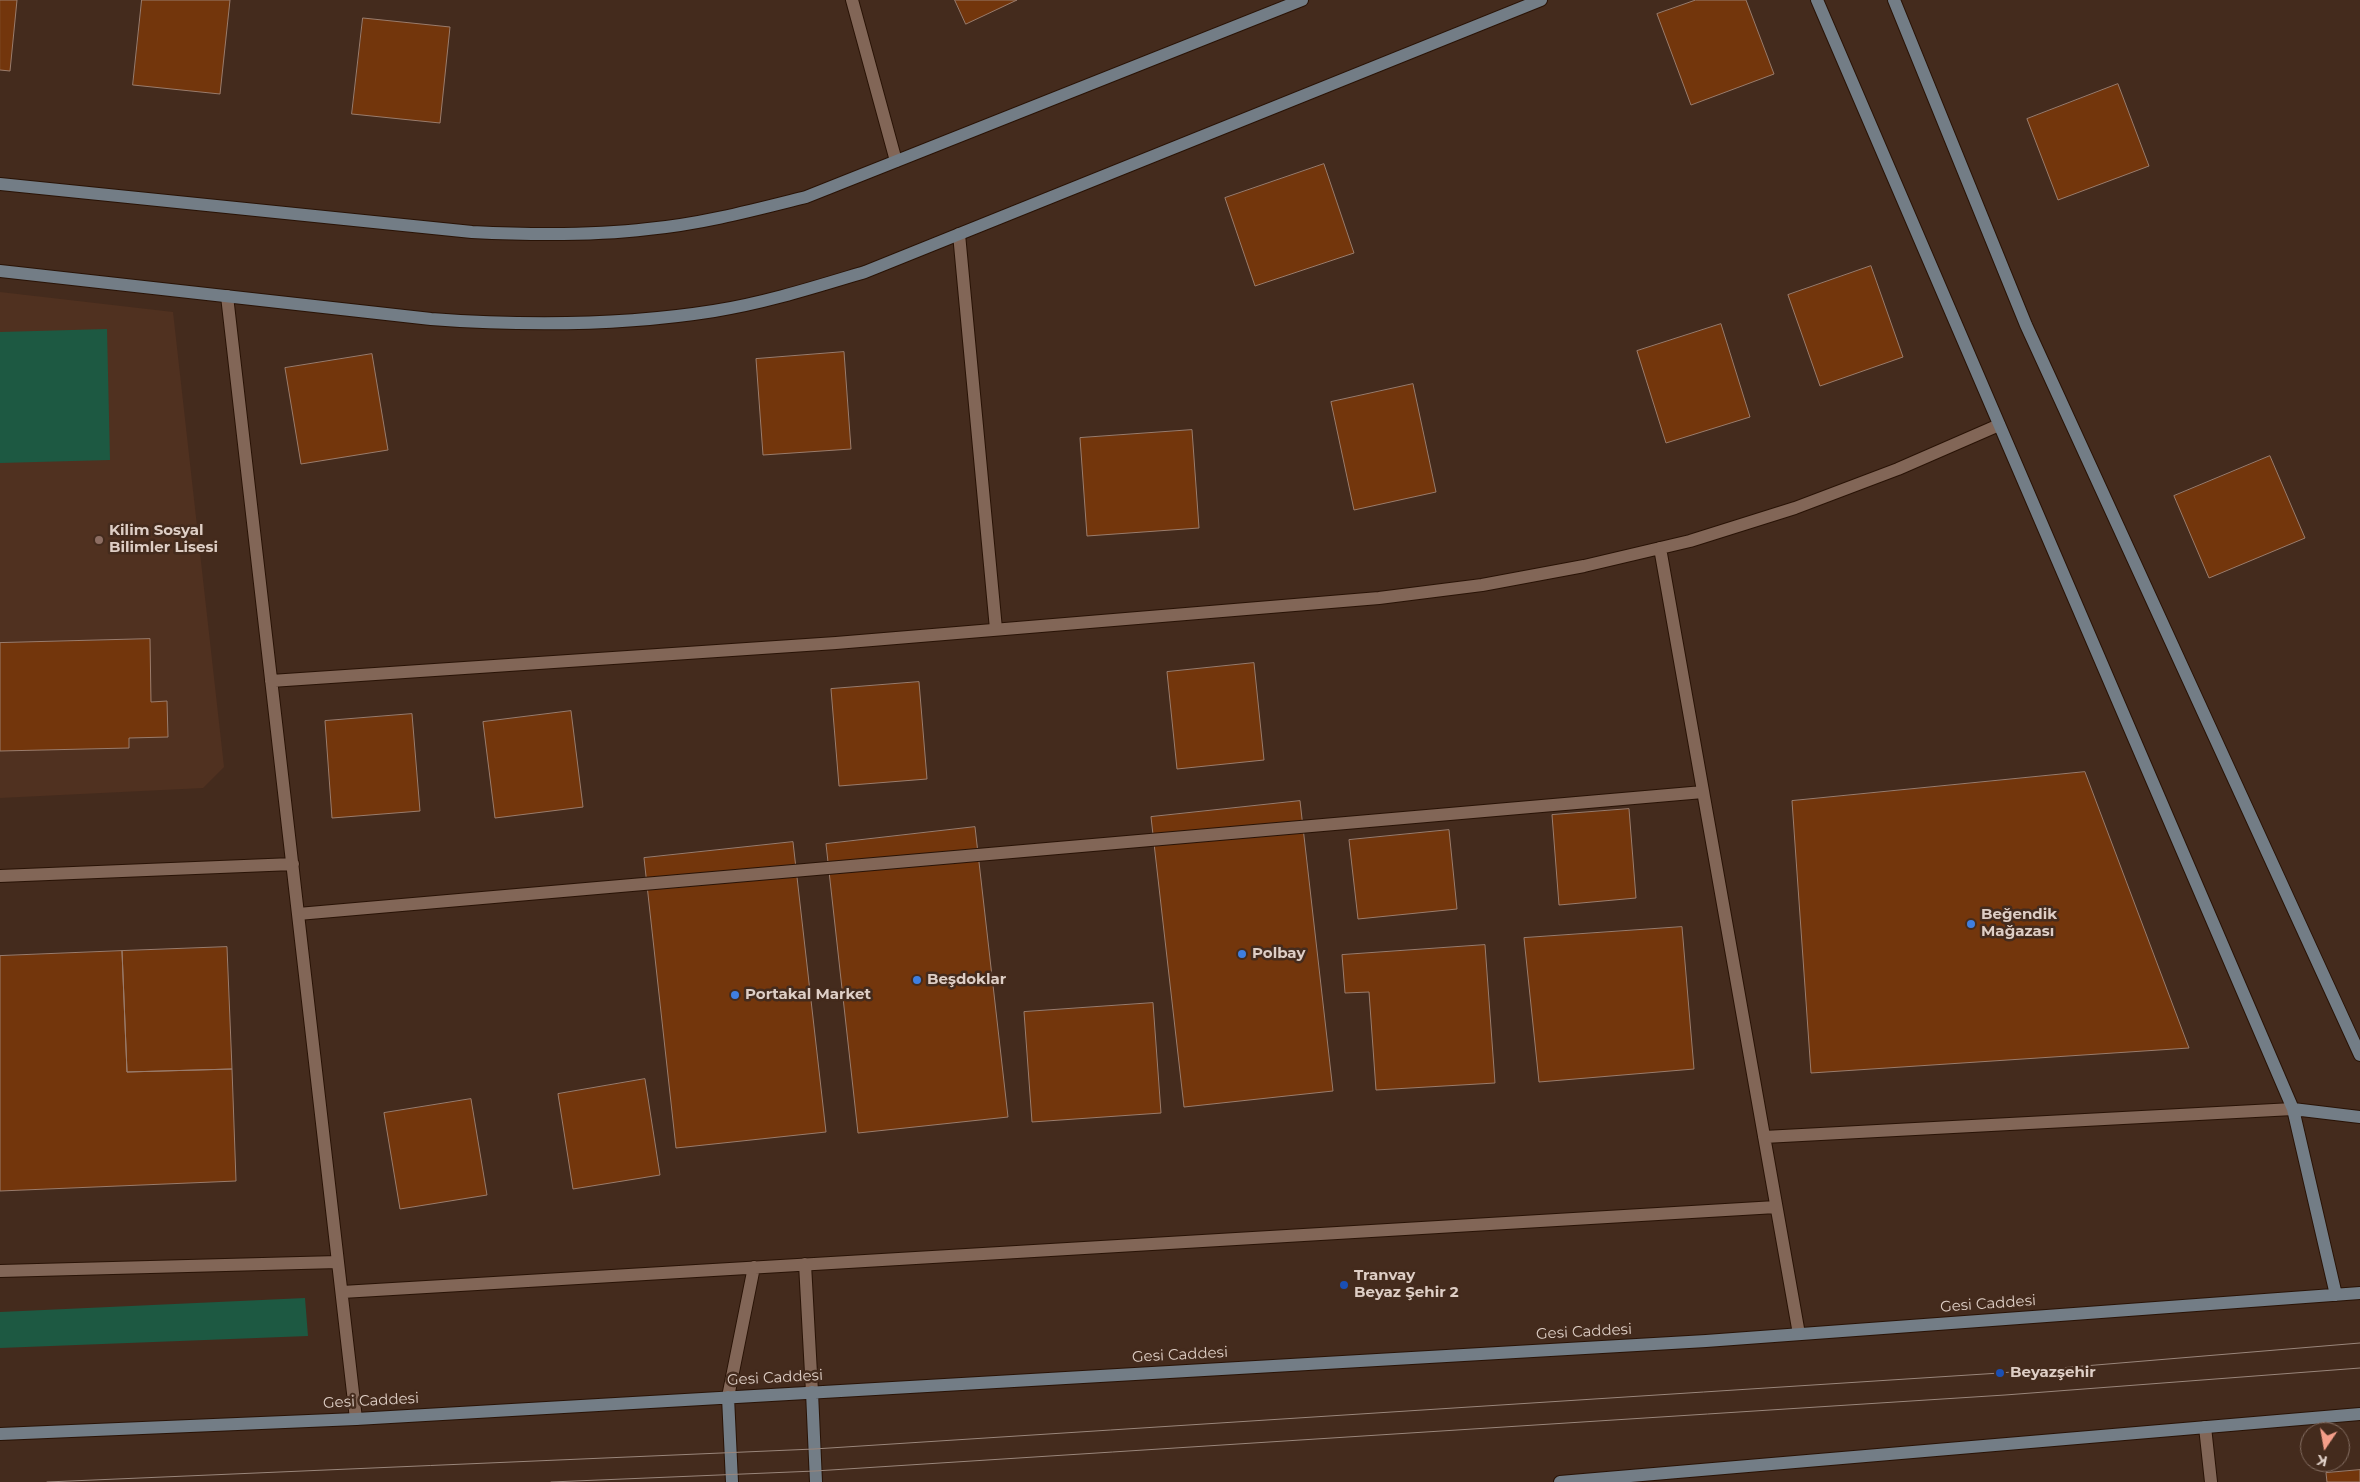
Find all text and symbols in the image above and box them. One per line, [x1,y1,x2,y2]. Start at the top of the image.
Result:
place label: Kilim Sosyal Bilimler Lisesi [109,522,218,557]
marker: Kilim Sosyal Bilimler Lisesi [93,534,105,546]
place label: Beğendik Mağazası [1981,906,2057,941]
marker: Beğendik Mağazası [1965,918,1977,930]
place label: Polbay [1252,945,1305,963]
marker: Polbay [1236,948,1248,960]
place label: Beşdoklar [927,971,1006,989]
marker: Beşdoklar [911,974,923,986]
place label: Portakal Market [745,986,871,1004]
marker: Portakal Market [729,989,741,1001]
place label: Tranvay Beyaz Şehir 2 [1354,1267,1459,1302]
marker: Tranvay Beyaz Şehir 2 [1338,1279,1350,1291]
street label: Gesi Caddesi [1939,1292,2037,1316]
street label: Gesi Caddesi [1536,1320,1632,1344]
street label: Gesi Caddesi [1132,1343,1228,1367]
place label: Beyazşehir [2010,1364,2096,1382]
street label: Gesi Caddesi [727,1366,823,1390]
marker: Beyazşehir [1994,1367,2006,1379]
street label: Gesi Caddesi [323,1389,419,1413]
north arrow [2300,1422,2350,1472]
text: K [2315,1451,2329,1471]

